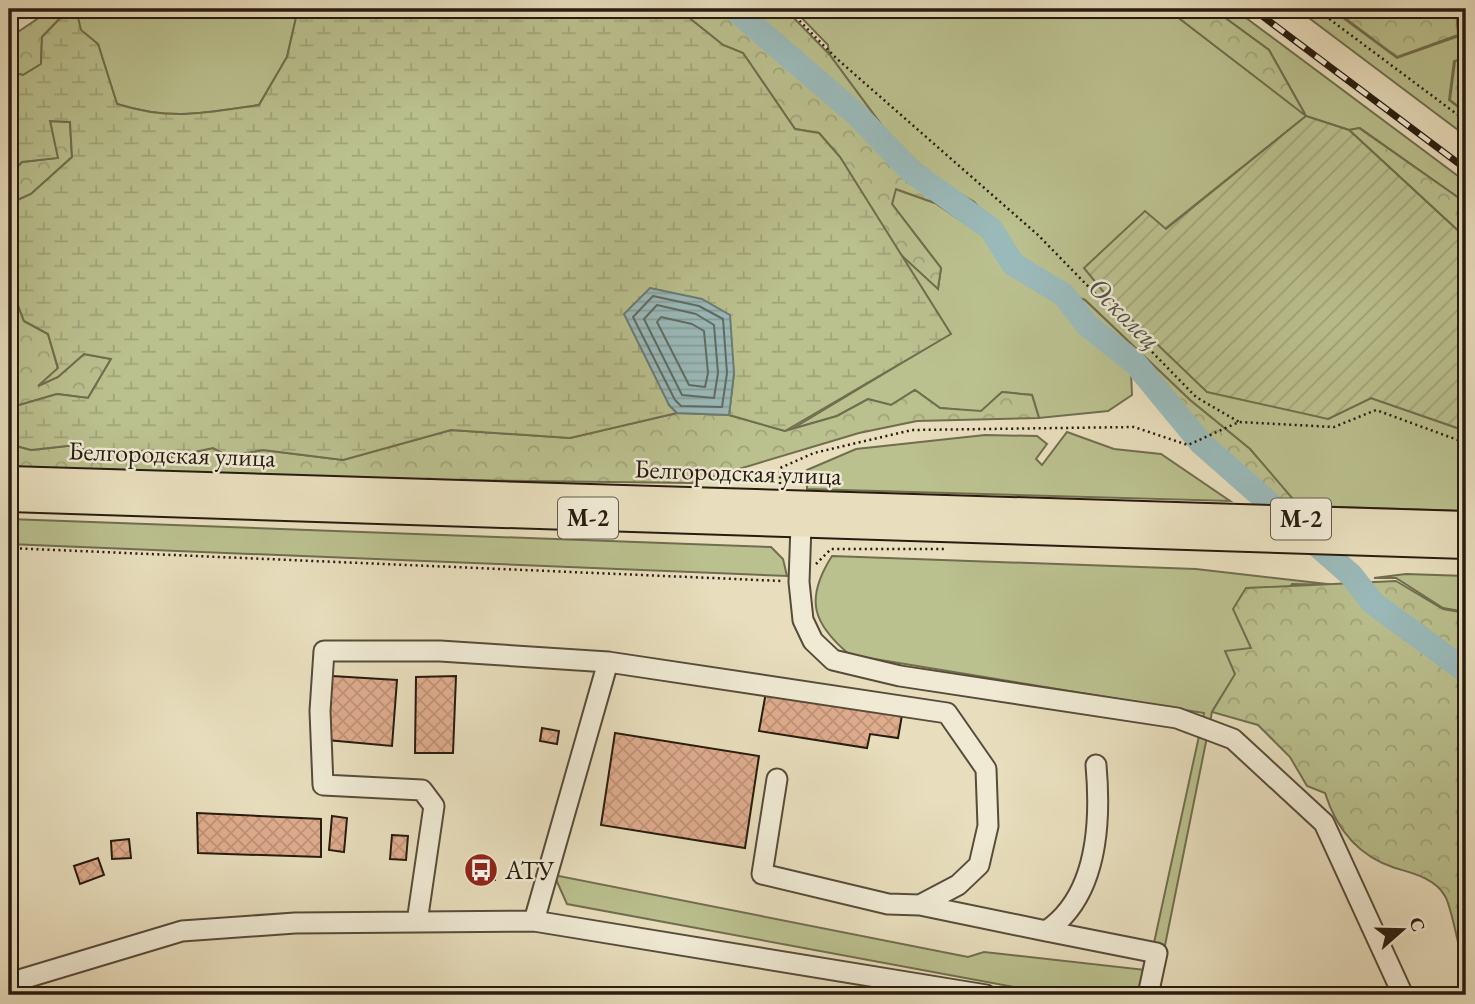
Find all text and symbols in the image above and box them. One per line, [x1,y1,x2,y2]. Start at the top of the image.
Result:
water label: Осколец [1081,269,1169,357]
street label: Белгородская улица [68,433,277,475]
street label: Белгородская улица [634,451,843,493]
road number: М-2 [558,498,618,538]
road number: М-2 [1271,498,1331,540]
bus stop icon: АТУ [462,851,500,889]
place label: АТУ [504,853,555,887]
north arrow [1366,895,1436,965]
text: С [1403,914,1432,935]

